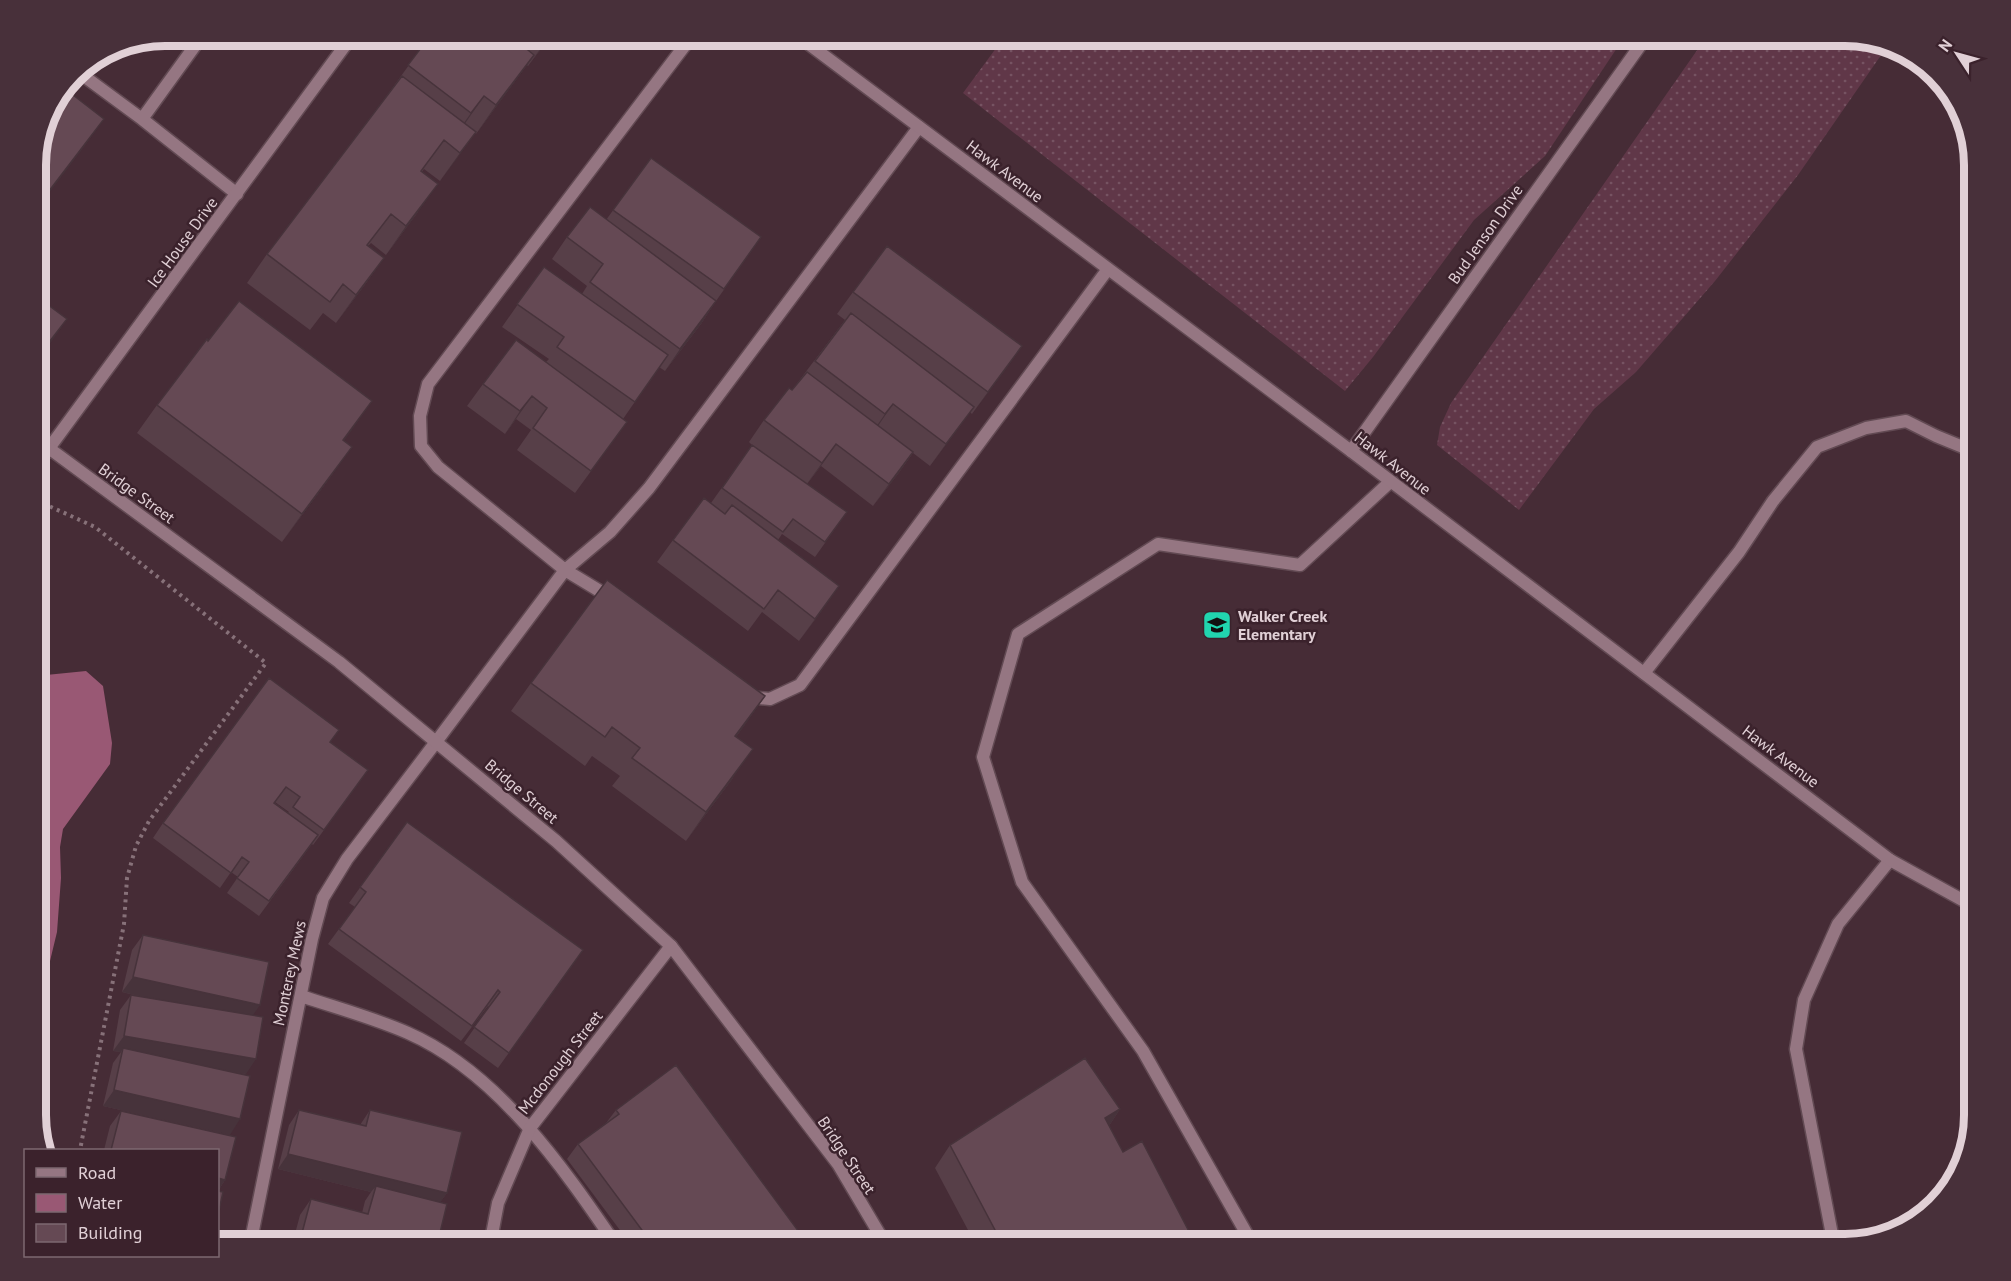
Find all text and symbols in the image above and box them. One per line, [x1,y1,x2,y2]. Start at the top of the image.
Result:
north arrow [1927,24,1987,84]
text: N [1934,35,1956,55]
street label: Hawk Avenue [962,136,1048,206]
street label: Bud Jenson Drive [1443,181,1527,287]
street label: Ice House Drive [143,193,221,291]
street label: Hawk Avenue [1351,427,1435,499]
street label: Bridge Street [95,459,180,528]
place label: Walker Creek Elementary [1238,606,1327,644]
school or university icon: Walker Creek Elementary [1201,609,1233,641]
street label: Hawk Avenue [1738,721,1824,791]
street label: Bridge Street [481,755,563,828]
street label: Monterey Mews [268,918,310,1027]
street label: Mcdonough Street [513,1006,607,1118]
street label: Bridge Street [814,1112,881,1198]
legend [24,1149,219,1257]
text: Road [78,1161,116,1184]
text: Water [78,1191,122,1214]
text: Building [78,1221,142,1244]

